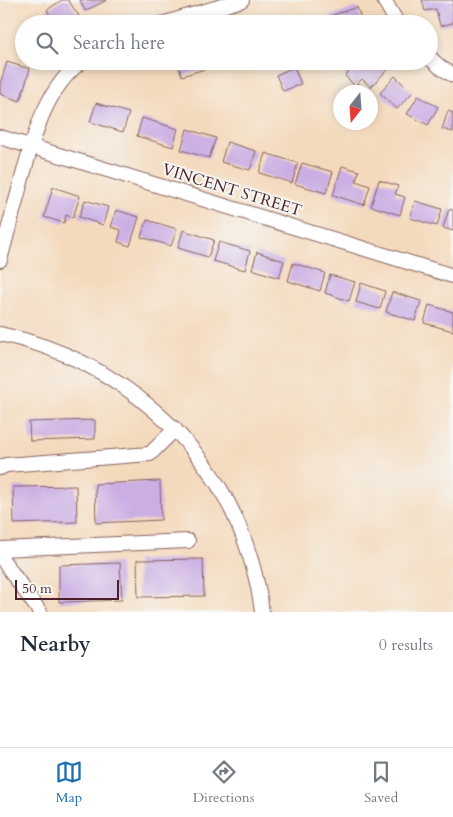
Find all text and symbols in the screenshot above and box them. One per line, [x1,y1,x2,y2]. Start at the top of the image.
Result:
search box [15,15,438,70]
icon: search [33,29,61,57]
text: Search here [73,30,165,56]
north arrow [333,85,378,130]
street label: VINCENT STREET [159,158,305,222]
scale bar [15,577,119,600]
text: 50 m [22,579,52,598]
text: Nearby [20,630,91,659]
text: 0 results [379,634,433,656]
tab: Map [55,758,83,807]
tab: Directions [193,758,254,807]
tab: Saved [364,758,398,807]

